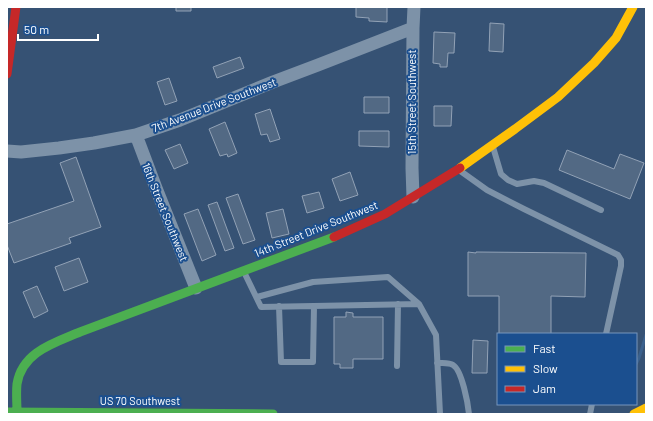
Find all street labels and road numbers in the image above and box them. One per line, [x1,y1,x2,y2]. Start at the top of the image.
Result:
street label: 15th Street Southwest [405,50,418,154]
street label: 7th Avenue Drive Southwest [150,75,278,134]
street label: 16th Street Southwest [140,161,191,263]
street label: 14th Street Drive Southwest [252,198,379,259]
street label: US 70 Southwest [100,394,180,407]

